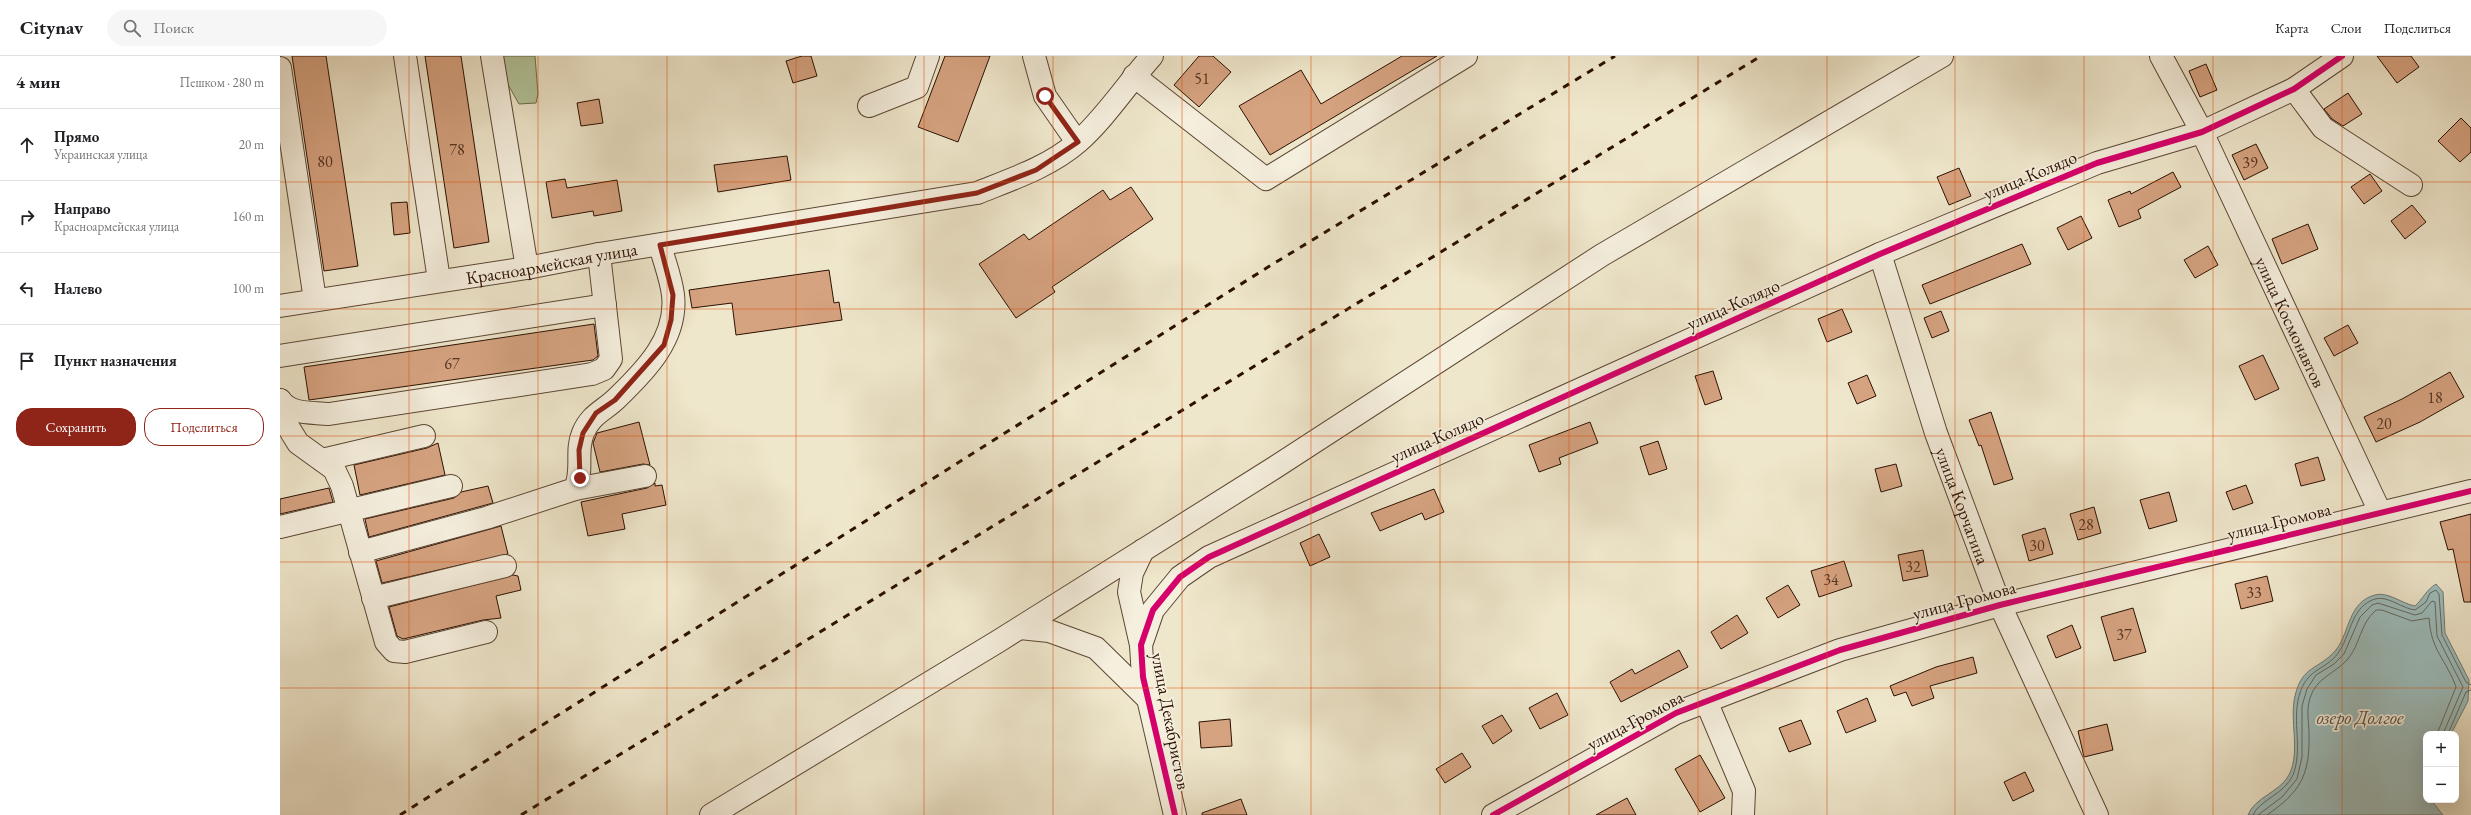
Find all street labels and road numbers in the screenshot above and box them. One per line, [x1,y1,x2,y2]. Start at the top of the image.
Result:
street label: улица Колядо [1980,145,2080,205]
street label: Красноармейская улица [464,236,640,289]
street label: улица Космонавтов [2250,253,2332,391]
street label: улица Колядо [1683,273,1783,335]
street label: улица Колядо [1387,406,1487,468]
street label: улица Корчагина [1931,444,1996,568]
street label: улица Громова [2225,497,2334,545]
street label: улица Громова [1910,575,2019,625]
street label: улица Декабристов [1146,650,1196,792]
street label: улица Громова [1583,685,1688,755]

